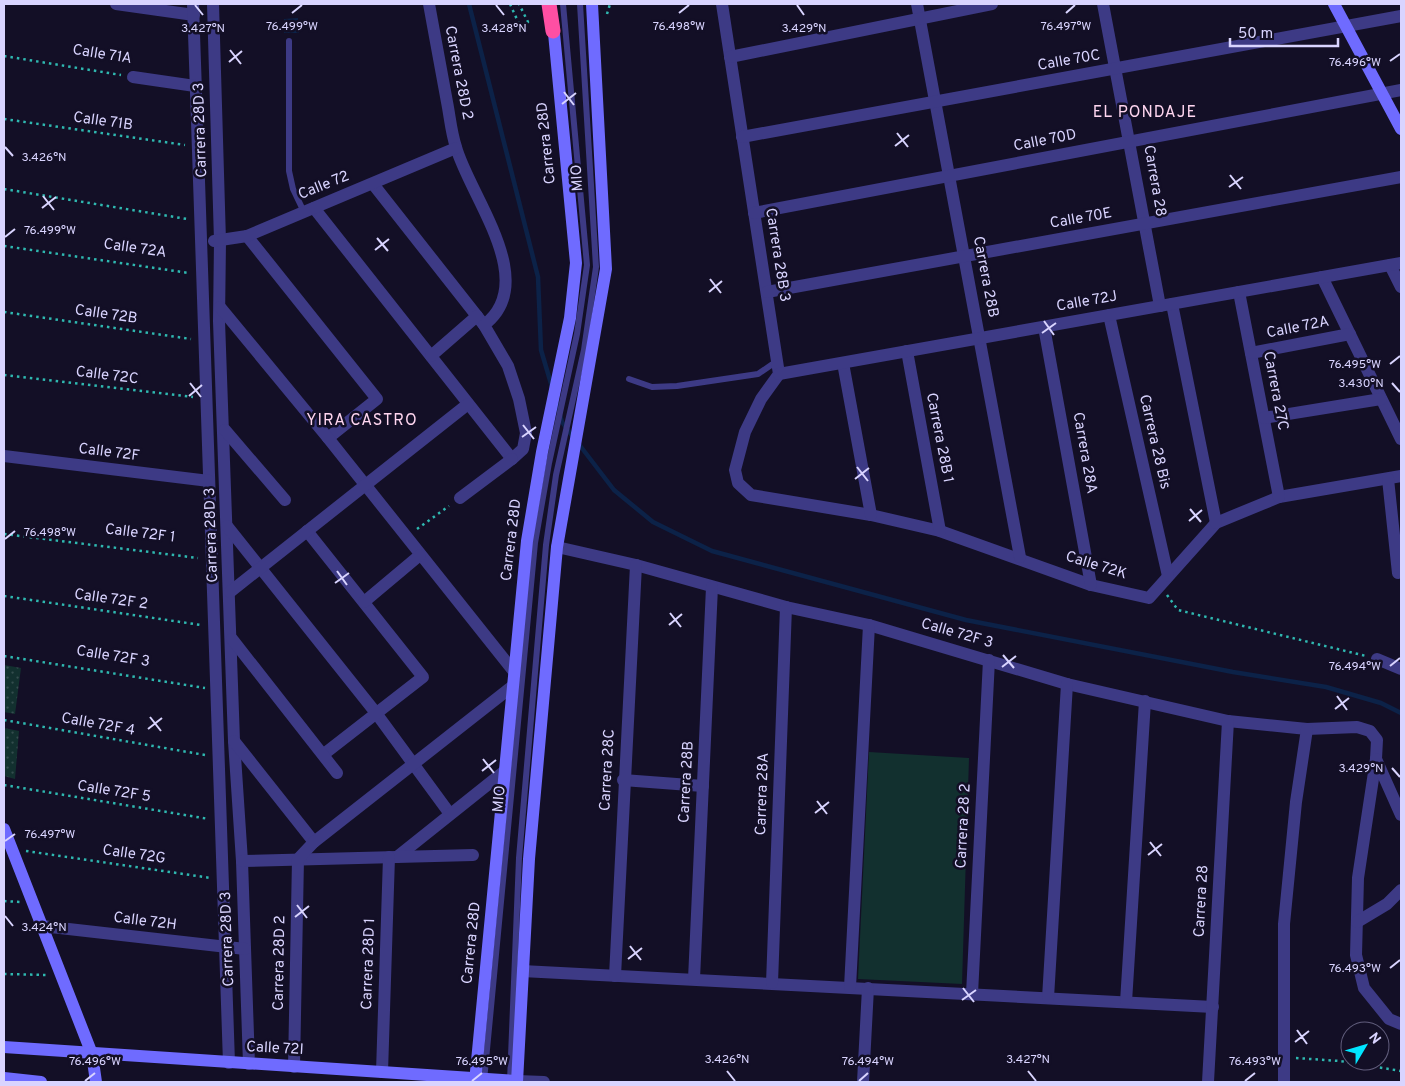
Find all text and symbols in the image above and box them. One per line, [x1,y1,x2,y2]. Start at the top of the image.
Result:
scale bar [1230,15,1338,47]
text: 76.499°W [266,19,318,35]
text: 76.498°W [653,19,705,35]
text: 76.497°W [1041,19,1091,35]
text: 3.427°N [181,21,225,37]
text: 3.428°N [481,21,527,37]
text: 3.429°N [781,21,827,37]
street label: Carrera 28D 2 [440,24,476,122]
text: 50 m [1238,25,1273,44]
street label: Calle 71A [71,41,133,69]
street label: Calle 70C [1036,46,1102,76]
text: 76.496°W [1329,55,1381,71]
street label: Carrera 28D 3 [190,82,212,178]
street label: Carrera 28D [533,101,561,185]
district label: EL PONDAJE [1093,103,1197,123]
street label: Calle 71B [72,108,134,136]
street label: Calle 70D [1012,126,1078,156]
street label: Carrera 28 [1138,144,1170,218]
text: 3.426°N [21,150,67,166]
street label: MIO [568,164,588,192]
street label: Calle 72 [296,167,352,205]
street label: Calle 70E [1049,204,1113,234]
street label: Carrera 28B 3 [760,207,794,303]
text: 76.499°W [24,223,76,239]
street label: Calle 72A [102,235,168,263]
street label: Carrera 28B [968,235,1002,319]
street label: Calle 72J [1055,287,1119,317]
street label: Calle 72B [73,301,139,329]
street label: Calle 72A [1265,313,1331,343]
street label: Carrera 27C [1258,350,1292,432]
text: 76.495°W [1329,357,1381,373]
street label: Calle 72C [75,363,139,389]
text: 3.430°N [1338,376,1384,392]
street label: Carrera 28B 1 [921,391,957,485]
street label: Carrera 28 Bis [1134,393,1174,491]
district label: YIRA CASTRO [306,411,418,431]
street label: Carrera 28A [1067,411,1101,495]
street label: Calle 72F [77,440,141,466]
street label: Carrera 28D 3 [201,487,223,583]
street label: Carrera 28D [498,498,526,582]
street label: Calle 72F 1 [104,520,176,548]
text: 76.498°W [24,525,76,541]
street label: Calle 72K [1063,548,1129,584]
street label: Calle 72F 2 [73,585,149,615]
street label: Calle 72F 3 [919,615,995,653]
street label: Calle 72F 3 [75,642,151,672]
text: 76.494°W [1329,659,1381,675]
street label: Calle 72F 4 [60,709,136,741]
street label: Carrera 28C [596,729,620,811]
street label: Carrera 28B [675,740,699,824]
street label: Carrera 28A [752,752,774,836]
text: 3.429°N [1338,761,1384,777]
street label: Calle 72F 5 [76,777,152,807]
street label: Carrera 28 2 [952,783,976,869]
street label: MIO [489,785,511,813]
text: 76.497°W [25,827,75,843]
street label: Calle 72G [101,841,167,869]
street label: Carrera 28 [1191,864,1213,938]
street label: Carrera 28D 3 [217,891,239,987]
street label: Carrera 28D [458,901,486,985]
street label: Calle 72H [112,909,178,935]
street label: Carrera 28D 2 [270,915,290,1011]
street label: Carrera 28D 1 [358,918,380,1010]
text: 3.424°N [21,920,67,936]
text: 76.493°W [1329,961,1381,977]
north arrow [1340,1021,1390,1071]
text: N [1364,1030,1384,1048]
street label: Calle 72I [246,1038,304,1060]
text: 3.426°N [704,1052,750,1068]
text: 3.427°N [1006,1052,1050,1068]
text: 76.496°W [69,1054,121,1070]
text: 76.495°W [456,1054,508,1070]
text: 76.494°W [842,1054,894,1070]
text: 76.493°W [1229,1054,1281,1070]

